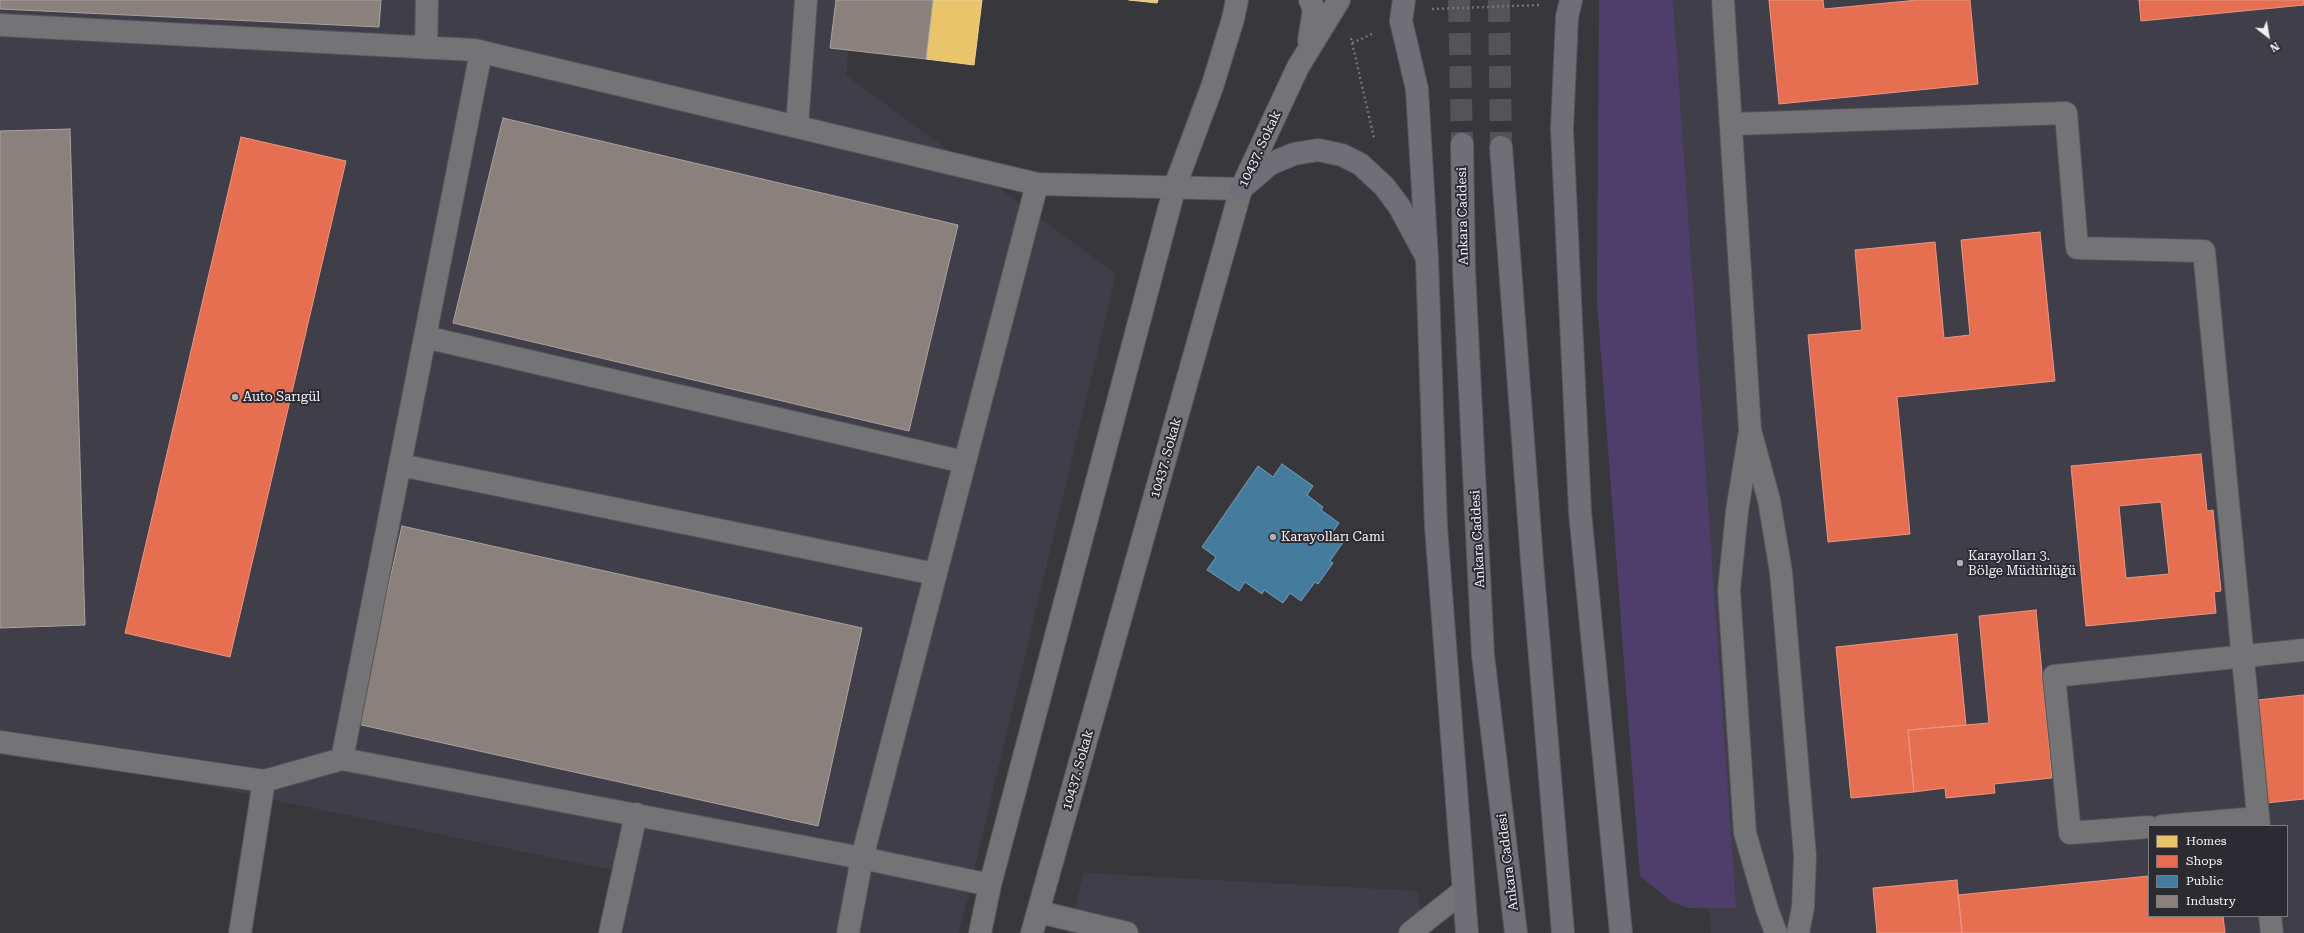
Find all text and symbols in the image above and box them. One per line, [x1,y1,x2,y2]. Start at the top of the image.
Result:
north arrow [2248,16,2288,56]
text: N [2267,39,2281,54]
street label: 10437. Sokak [1236,108,1284,190]
street label: Ankara Caddesi [1454,167,1472,265]
place label: Auto Sarıgül [243,389,320,405]
marker: Auto Sarıgül [230,392,240,402]
street label: 10437. Sokak [1147,416,1185,500]
street label: Ankara Caddesi [1468,490,1488,588]
place label: Karayolları Cami [1281,529,1385,545]
marker: Karayolları Cami [1268,532,1278,542]
place label: Karayolları 3. Bölge Müdürlüğü [1968,548,2076,579]
marker: Karayolları 3. Bölge Müdürlüğü [1955,558,1965,568]
street label: 10437. Sokak [1059,728,1097,812]
street label: Ankara Caddesi [1494,812,1522,912]
legend [2148,825,2288,917]
text: Homes [2186,834,2226,848]
text: Shops [2186,854,2222,868]
text: Public [2186,874,2223,888]
text: Industry [2186,894,2236,908]

